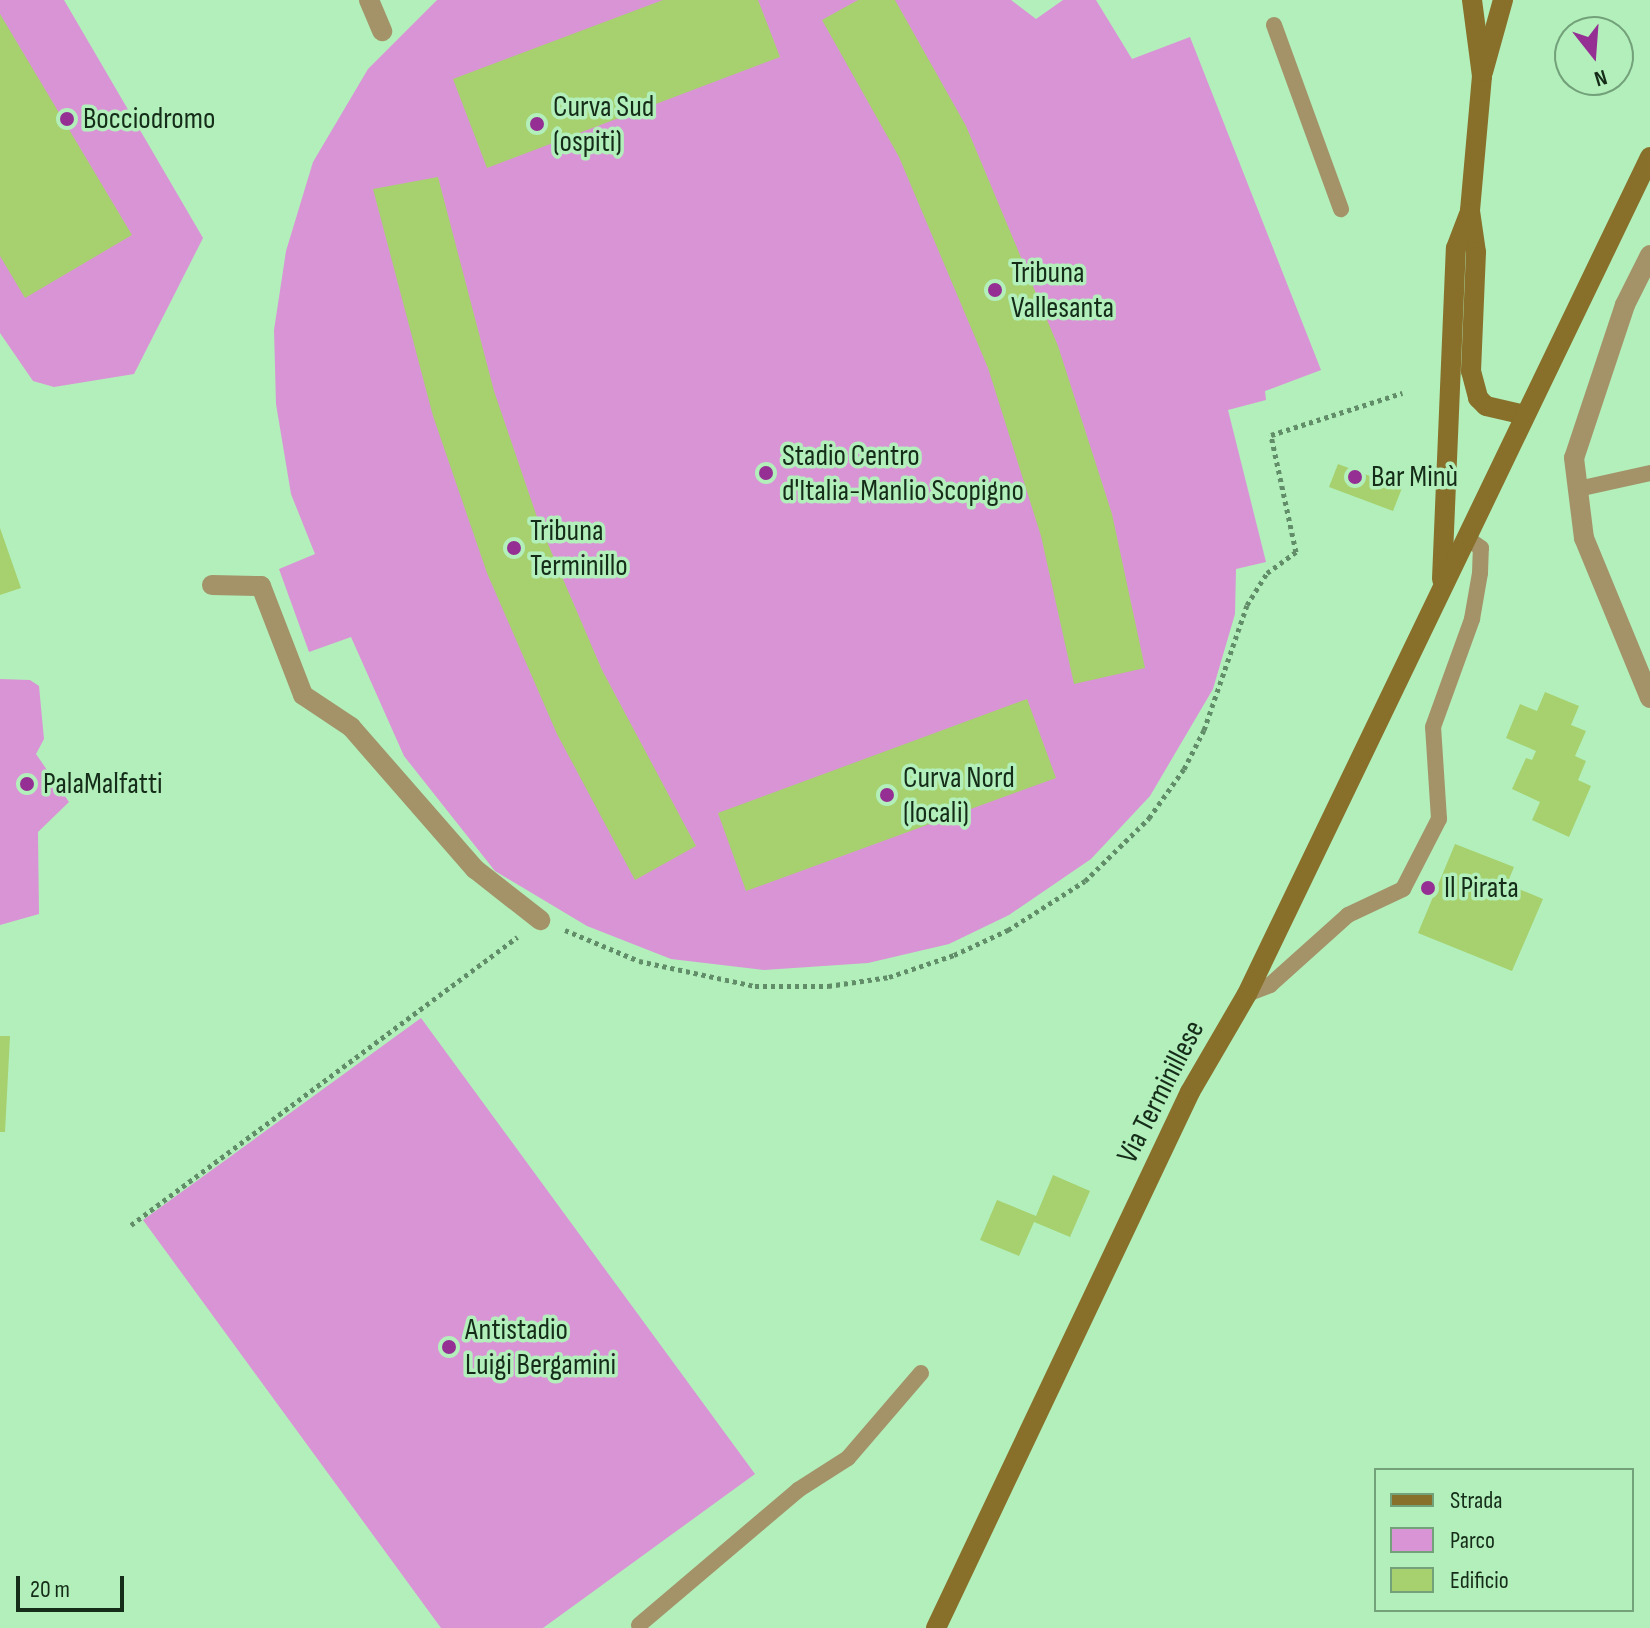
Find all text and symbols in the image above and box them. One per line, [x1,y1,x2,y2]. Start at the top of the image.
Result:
north arrow [1554,16,1634,96]
text: N [1591,63,1610,92]
place label: Curva Sud (ospiti) [553,89,654,160]
place label: Bocciodromo [83,101,216,137]
marker: Bocciodromo [58,110,76,128]
marker: Curva Sud (ospiti) [528,115,546,133]
place label: Tribuna Vallesanta [1011,255,1114,326]
marker: Tribuna Vallesanta [986,281,1004,299]
place label: Stadio Centro d'Italia-Manlio Scopigno [782,438,1024,508]
place label: Bar Minù [1371,459,1458,495]
marker: Stadio Centro d'Italia-Manlio Scopigno [757,464,775,482]
marker: Bar Minù [1346,468,1364,486]
place label: Tribuna Terminillo [530,513,628,584]
marker: Tribuna Terminillo [505,539,523,557]
place label: Curva Nord (locali) [903,760,1015,830]
place label: PalaMalfatti [43,766,163,802]
marker: PalaMalfatti [18,775,36,793]
marker: Curva Nord (locali) [878,786,896,804]
place label: Il Pirata [1444,870,1519,906]
marker: Il Pirata [1419,879,1437,897]
street label: Via Terminillese [1110,1015,1212,1169]
place label: Antistadio Luigi Bergamini [465,1312,616,1382]
marker: Antistadio Luigi Bergamini [440,1338,458,1356]
legend [1374,1468,1634,1612]
text: Strada [1450,1486,1503,1515]
text: Parco [1450,1526,1495,1555]
scale bar [20,1560,128,1610]
text: Edificio [1450,1566,1509,1595]
text: 20 m [30,1575,70,1604]

